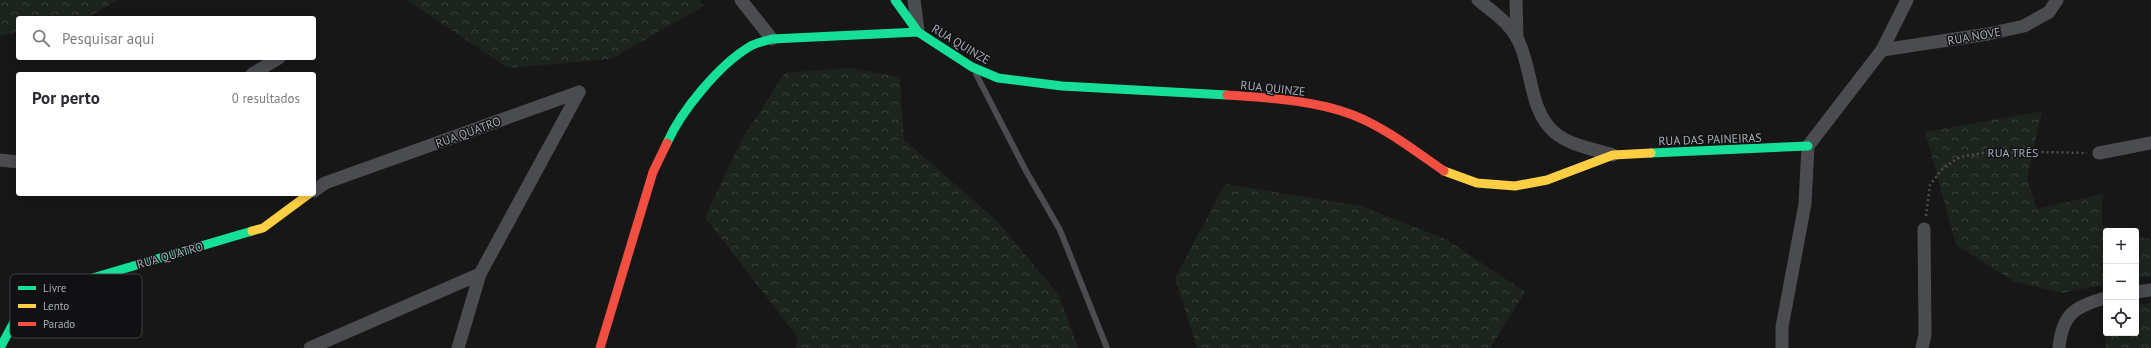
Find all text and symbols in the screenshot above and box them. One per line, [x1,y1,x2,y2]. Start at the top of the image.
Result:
search box [16,16,316,60]
street label: RUA QUINZE [929,21,993,67]
street label: RUA NOVE [1946,24,2002,48]
icon: search [30,27,52,49]
text: Pesquisar aqui [62,29,154,48]
street label: RUA QUINZE [1240,77,1306,99]
text: Por perto [32,87,100,109]
text: 0 resultados [232,90,300,107]
street label: RUA QUATRO [433,113,503,151]
street label: RUA DAS PAINEIRAS [1658,130,1762,148]
street label: RUA TRÊS [1988,145,2038,160]
map controls [2103,228,2139,336]
button: + [2103,228,2139,264]
street label: RUA QUATRO [135,238,205,272]
button: − [2103,264,2139,300]
legend [10,274,142,338]
text: Livre [43,281,67,295]
text: Lento [43,299,69,313]
button: locate [2103,300,2139,336]
text: Parado [43,317,75,331]

